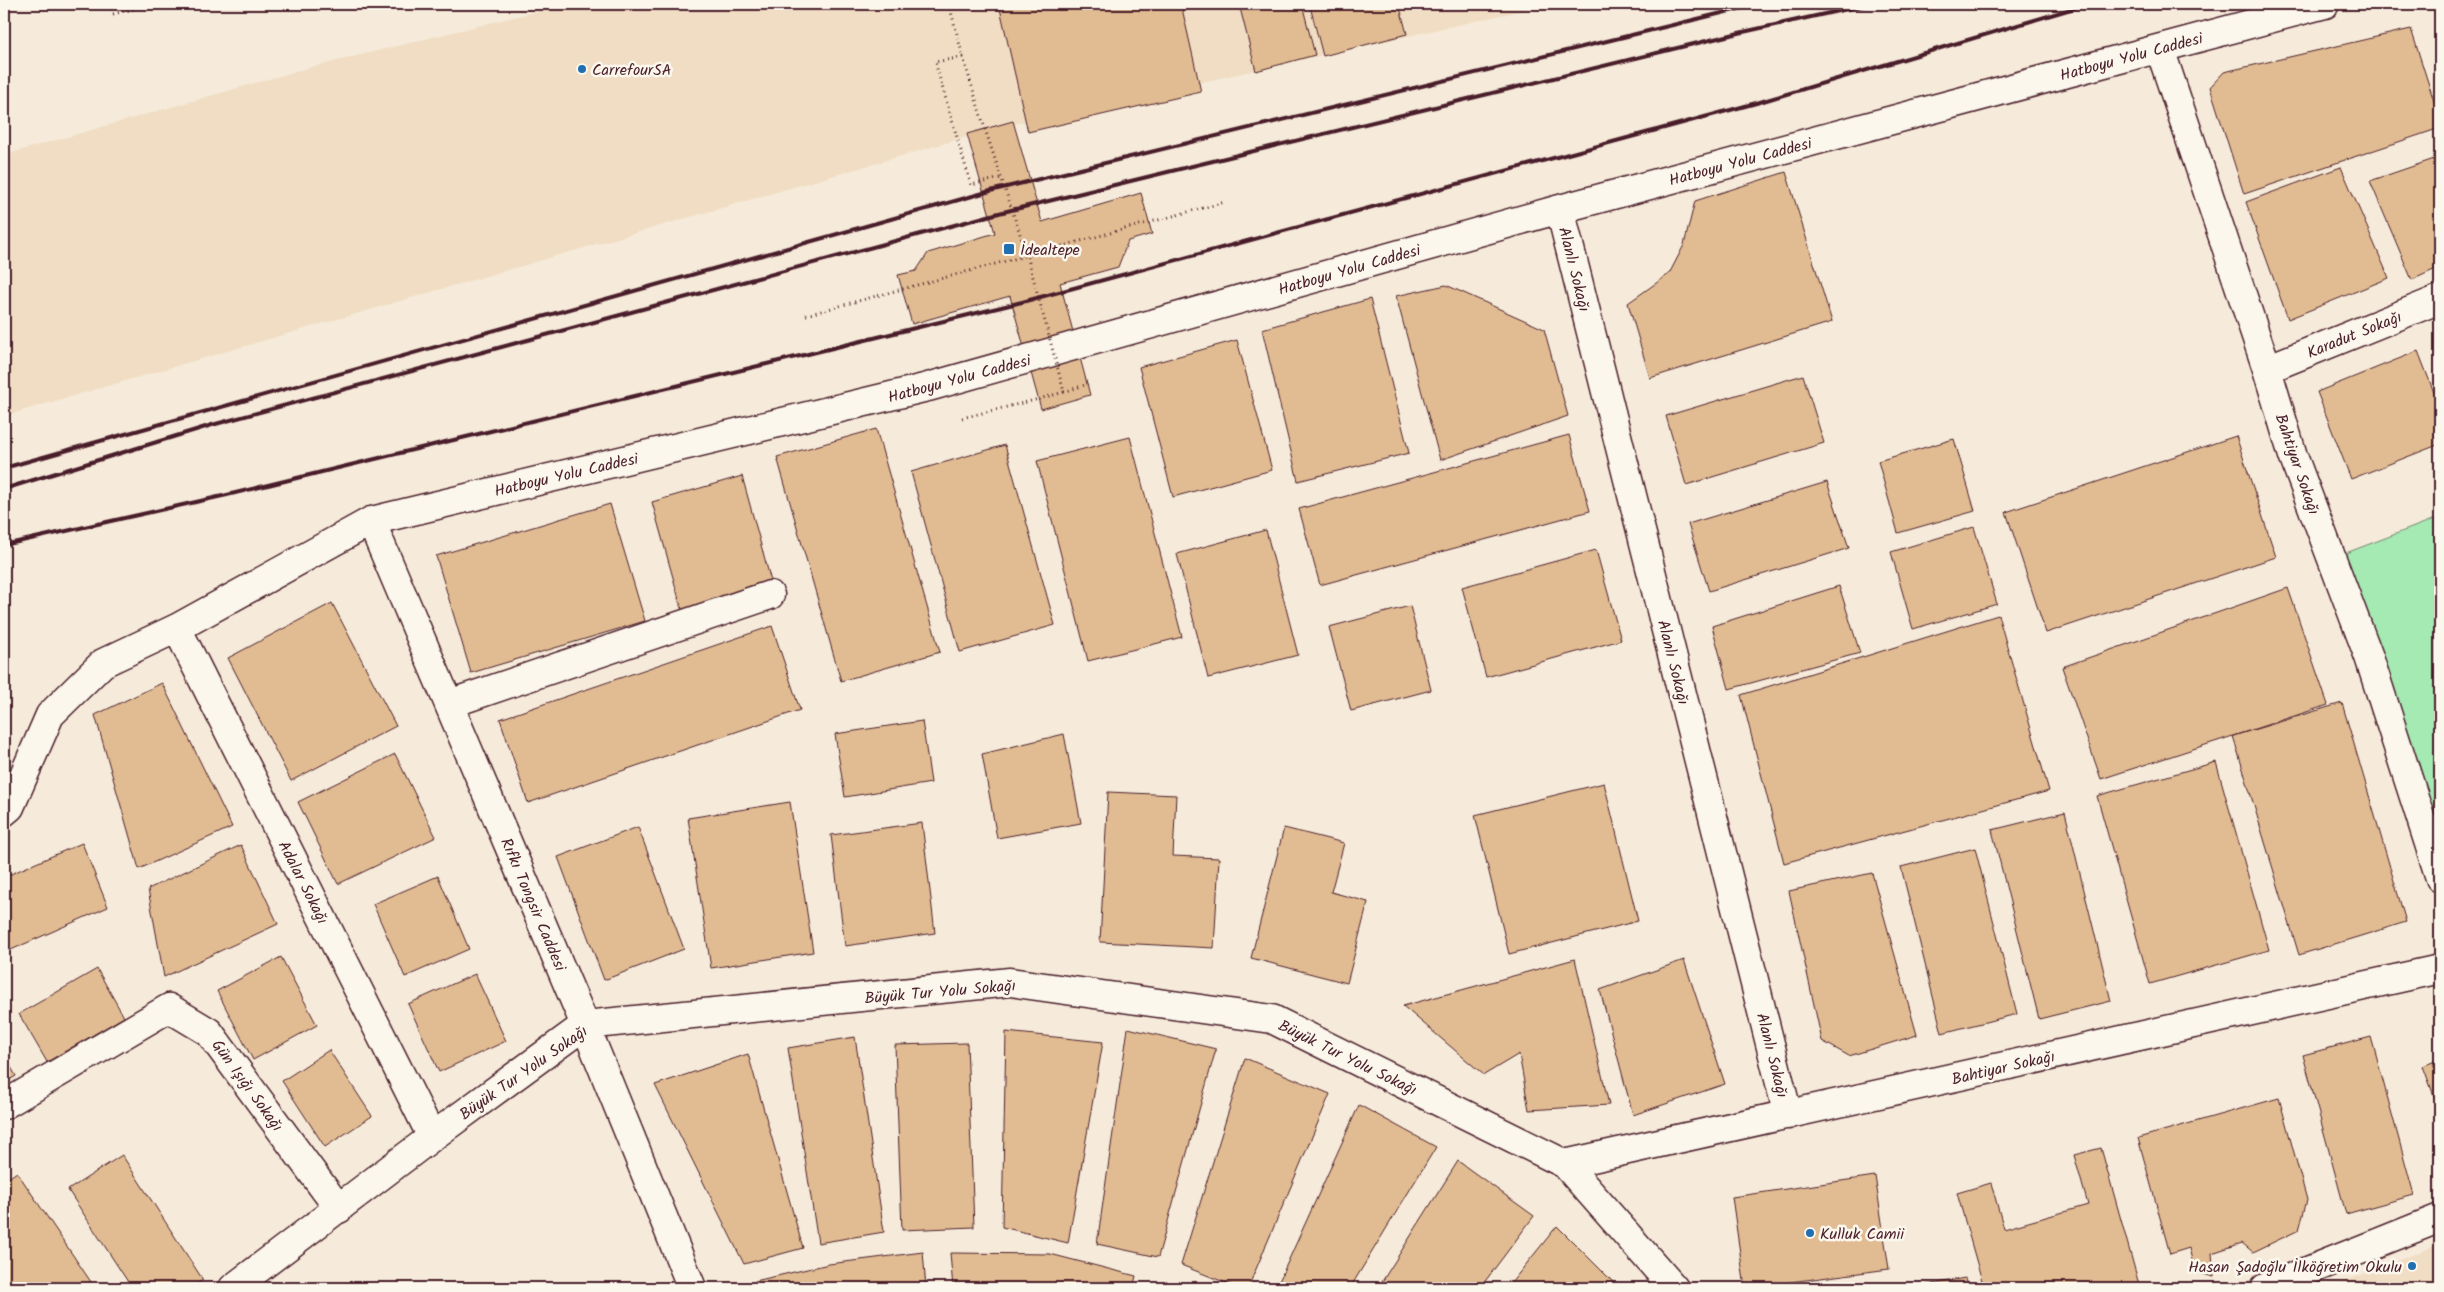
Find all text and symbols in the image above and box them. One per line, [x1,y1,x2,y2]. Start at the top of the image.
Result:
street label: Hatboyu Yolu Caddesi [2057,26,2207,89]
place label: CarrefourSA [592,58,672,83]
marker: CarrefourSA [576,63,588,75]
street label: Hatboyu Yolu Caddesi [1666,131,1816,194]
street label: Alanlı Sokağı [1551,224,1596,314]
place label: İdealtepe [1020,238,1080,263]
street label: Hatboyu Yolu Caddesi [1275,238,1425,303]
marker: İdealtepe [1002,242,1016,256]
street label: Karadut Sokağı [2303,305,2406,366]
street label: Hatboyu Yolu Caddesi [885,348,1035,411]
street label: Bahtiyar Sokağı [2268,411,2326,518]
street label: Hatboyu Yolu Caddesi [492,446,642,504]
street label: Alanlı Sokağı [1650,617,1695,707]
street label: Rıfkı Tongsir Caddesi [493,834,572,976]
street label: Adalar Sokağı [271,837,334,929]
street label: Büyük Tur Yolu Sokağı [863,973,1017,1012]
street label: Alanlı Sokağı [1749,1010,1794,1100]
street label: Büyük Tur Yolu Sokağı [1274,1014,1421,1103]
street label: Büyük Tur Yolu Sokağı [454,1019,593,1127]
street label: Gün Işığı Sokağı [205,1034,289,1137]
street label: Bahtiyar Sokağı [1949,1044,2058,1093]
place label: Kulluk Camii [1820,1222,1905,1247]
marker: Kulluk Camii [1804,1227,1816,1239]
place label: Hasan Şadoğlu İlköğretim Okulu [2188,1255,2402,1280]
marker: Hasan Şadoğlu İlköğretim Okulu [2406,1260,2418,1272]

